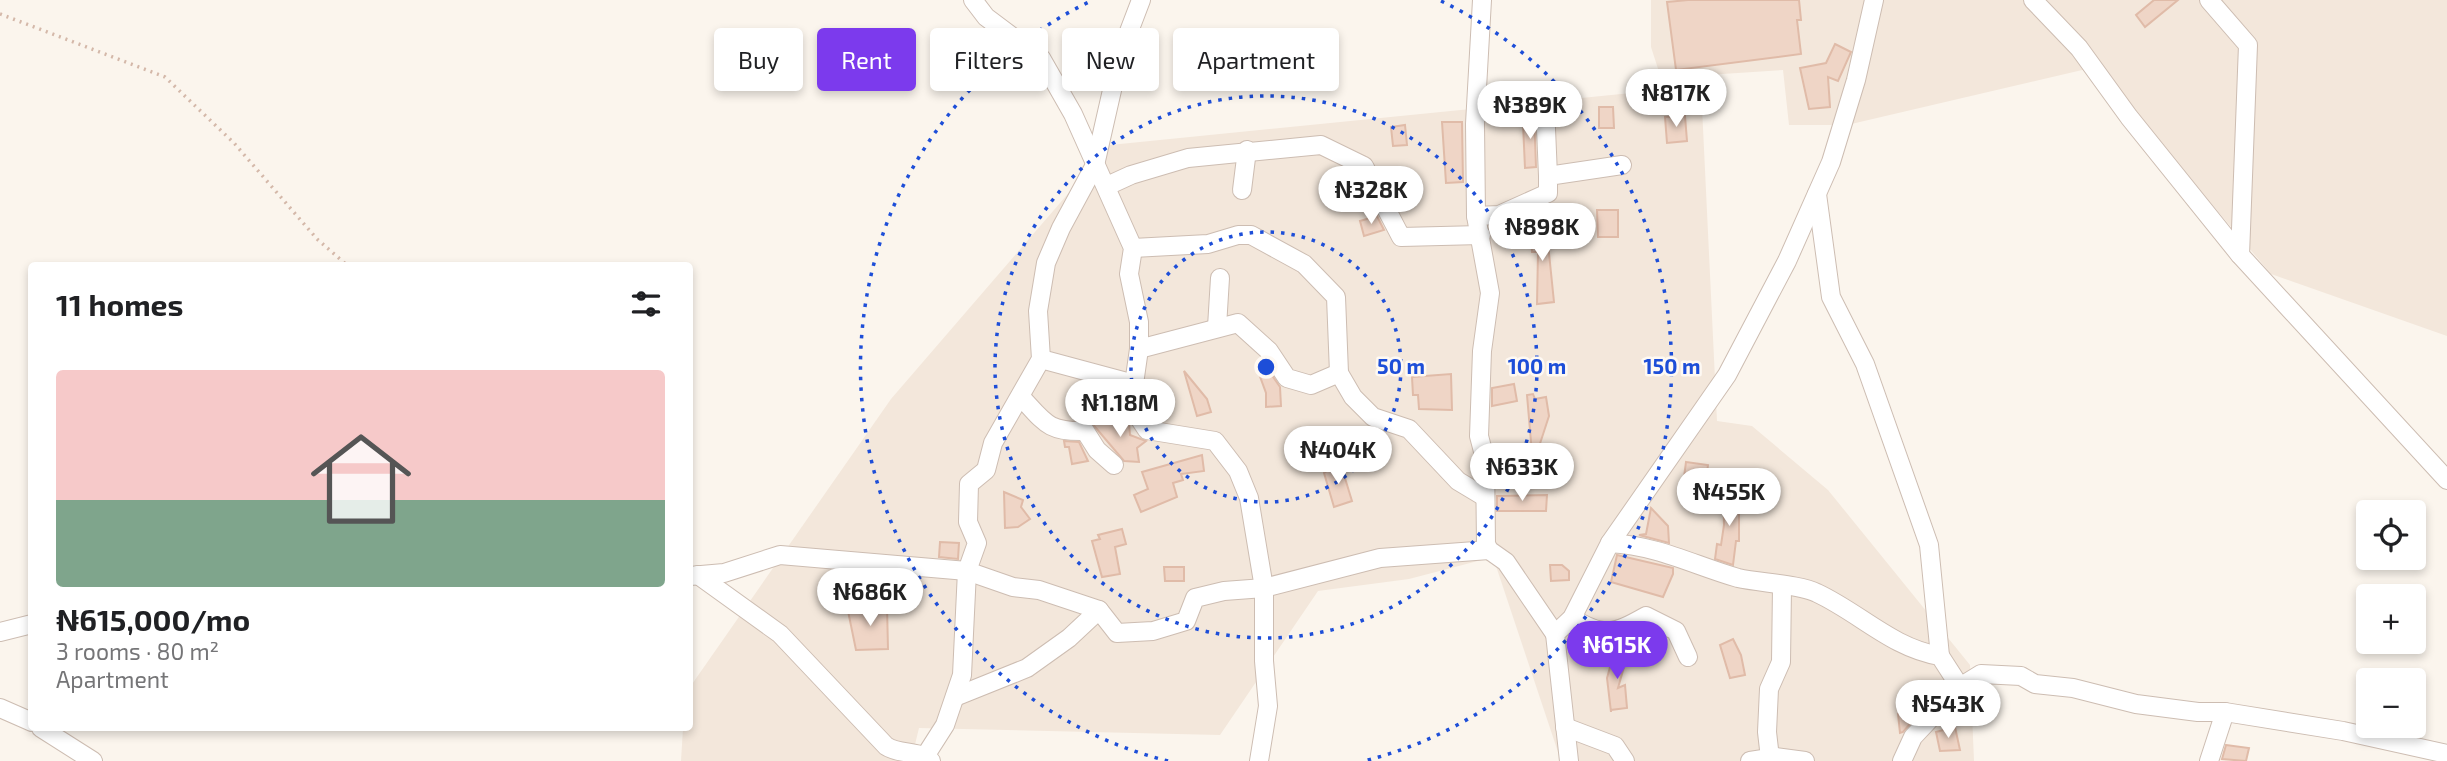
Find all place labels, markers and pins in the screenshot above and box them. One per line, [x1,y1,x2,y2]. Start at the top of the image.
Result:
pin: ₦817K [1627,69,1725,129]
pin: ₦389K [1481,82,1579,141]
pin: ₦328K [1322,166,1420,226]
pin: ₦898K [1493,204,1591,263]
centre of rings [1254,355,1278,379]
pin: ₦1.18M [1063,380,1177,439]
pin: ₦404K [1289,426,1387,486]
pin: ₦633K [1473,444,1571,503]
pin: ₦455K [1680,468,1778,528]
pin: ₦686K [821,568,919,628]
pin: ₦615K [1568,622,1666,681]
pin: ₦543K [1899,680,1997,740]

